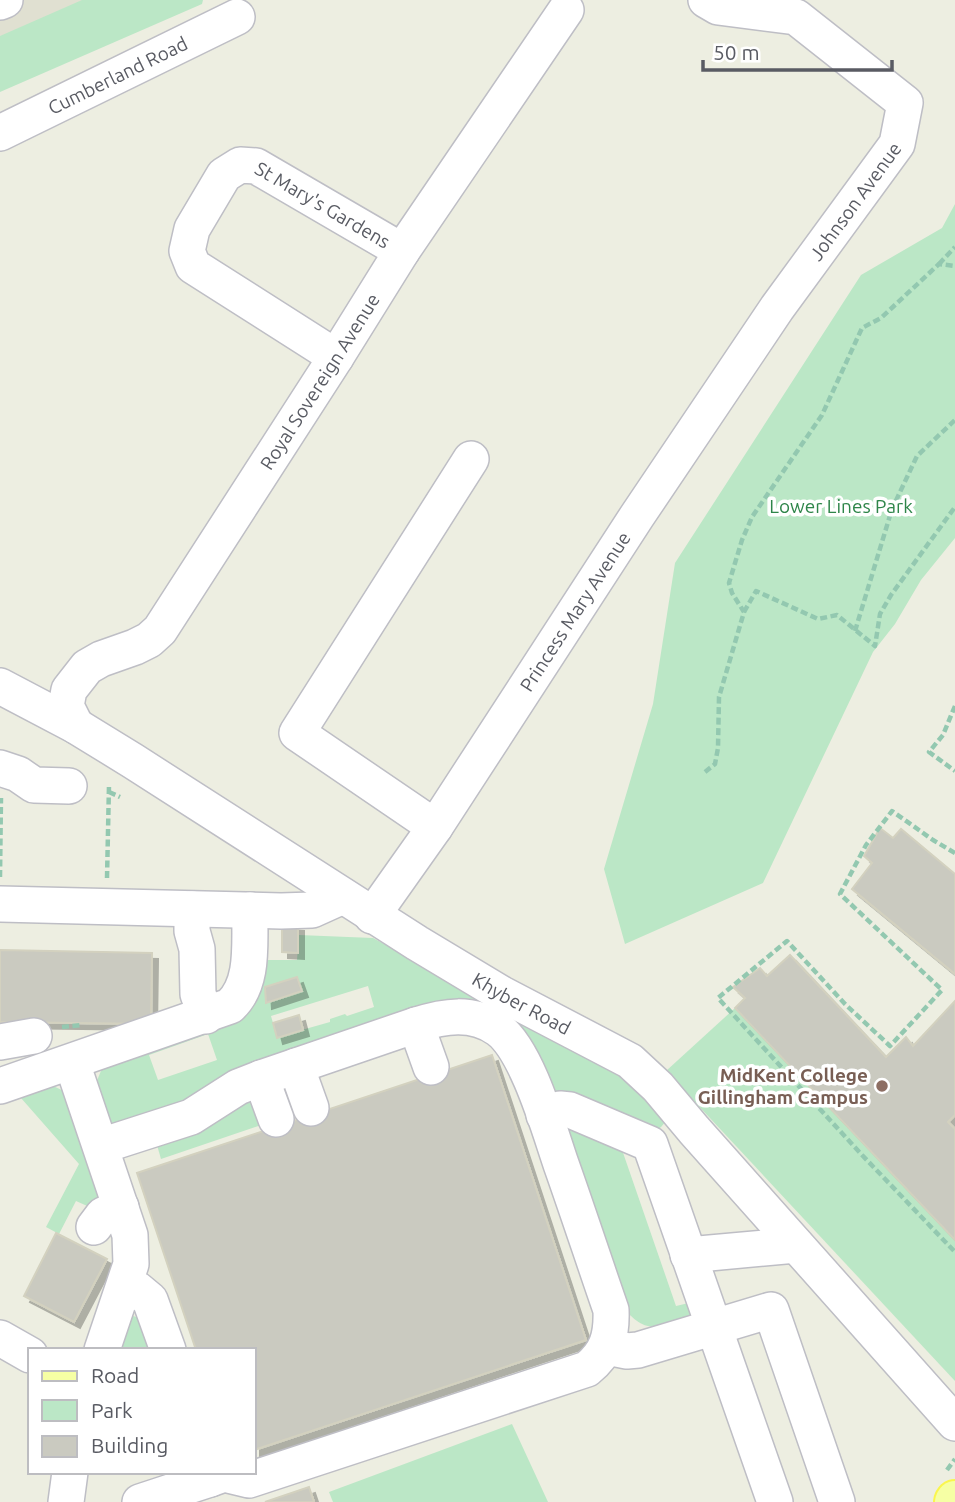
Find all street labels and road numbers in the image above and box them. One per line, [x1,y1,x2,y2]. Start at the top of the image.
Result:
street label: Cumberland Road [44,32,191,119]
street label: Johnson Avenue [805,138,906,264]
street label: St Mary's Gardens [251,157,394,253]
street label: Royal Sovereign Avenue [255,289,384,474]
street label: Princess Mary Avenue [515,528,635,695]
street label: Khyber Road [469,968,574,1039]

